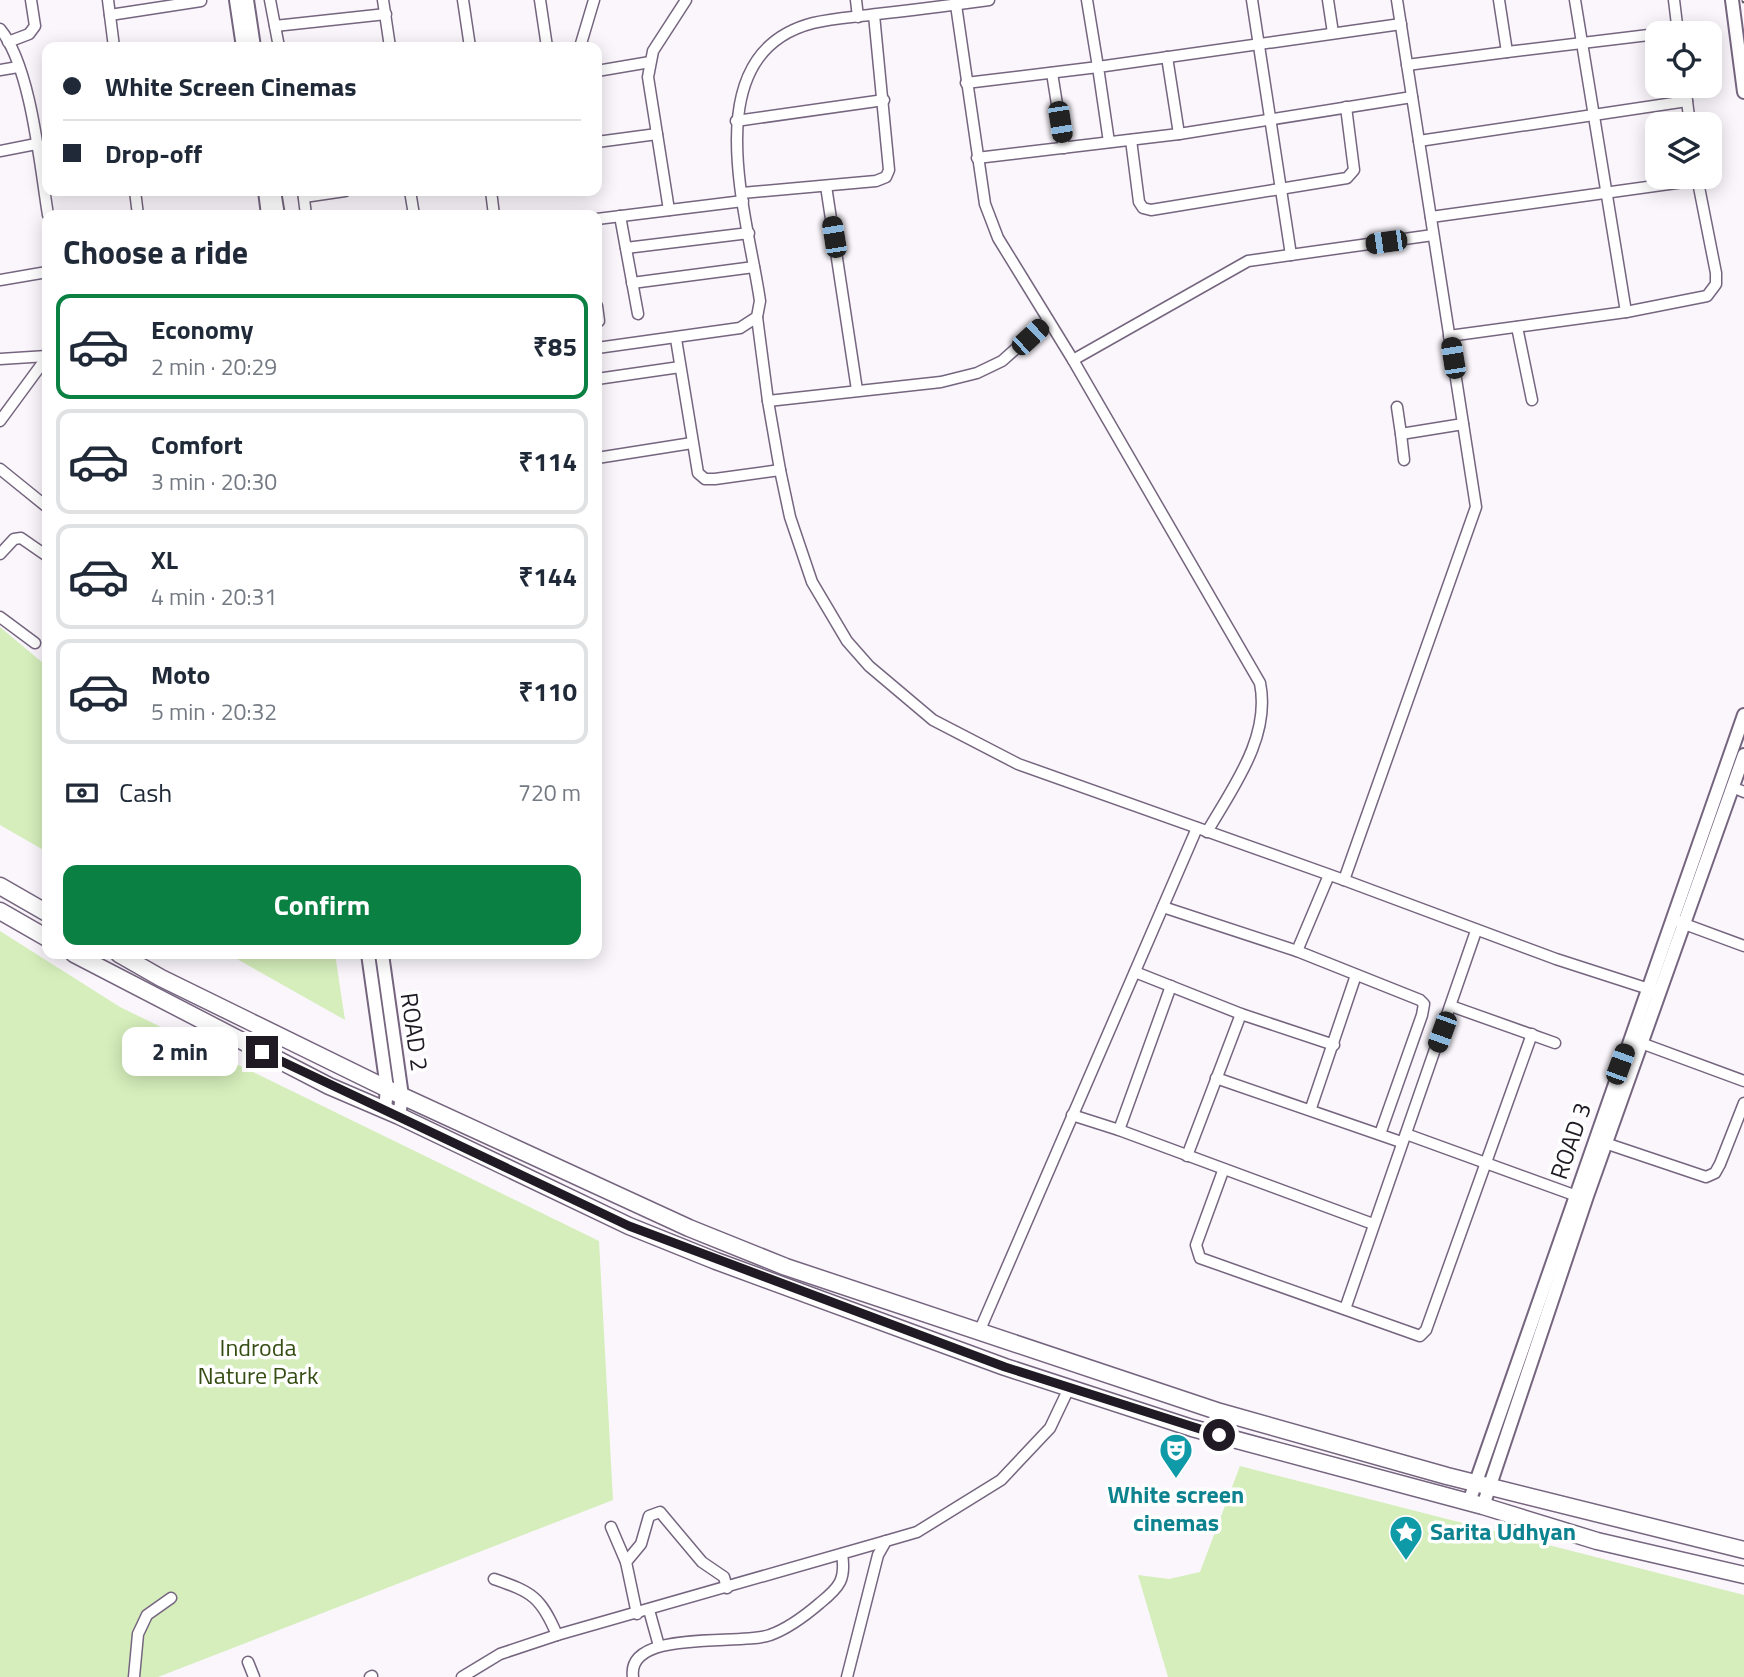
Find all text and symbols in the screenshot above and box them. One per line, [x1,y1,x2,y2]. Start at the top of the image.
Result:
map controls [1645,21,1722,189]
button: locate [1645,21,1722,98]
text: White Screen Cinemas [105,67,357,106]
car [1047,100,1074,144]
button: layers [1645,112,1722,189]
text: Drop-off [105,134,202,173]
car [821,215,848,259]
text: Choose a ride [63,228,248,276]
car [1364,229,1409,255]
text: Economy [151,310,253,349]
icon: car [67,315,130,378]
car [1008,315,1053,359]
text: ₹85 [533,327,577,366]
car [1440,336,1467,380]
text: 2 min · 20:29 [151,349,277,384]
text: Comfort [151,425,243,464]
icon: car [67,430,130,493]
text: ₹114 [518,442,577,481]
text: 3 min · 20:30 [151,464,277,499]
text: XL [151,540,178,579]
icon: car [67,545,130,608]
text: ₹144 [518,557,577,596]
text: 4 min · 20:31 [151,579,277,614]
text: Moto [151,655,210,694]
icon: car [67,660,130,723]
text: ₹110 [518,672,577,711]
text: 5 min · 20:32 [151,694,277,729]
text: Cash [119,773,172,812]
icon: cash [63,774,101,812]
text: 720 m [518,775,581,810]
button: Confirm [63,865,581,945]
street label: ROAD 2 [392,990,438,1073]
car [1425,1009,1460,1055]
callout: 2 min [122,1028,238,1076]
text: 2 min [152,1034,208,1069]
route end [246,1036,278,1068]
car [1603,1041,1638,1087]
street label: ROAD 3 [1540,1098,1600,1184]
park label: Indroda Nature Park [198,1329,319,1393]
route start [1203,1419,1235,1451]
theatre icon: White screen cinemas [1157,1431,1195,1480]
place label: White screen cinemas [1108,1476,1244,1540]
place icon: Sarita Udhyan [1387,1513,1425,1562]
place label: Sarita Udhyan [1430,1513,1576,1549]

